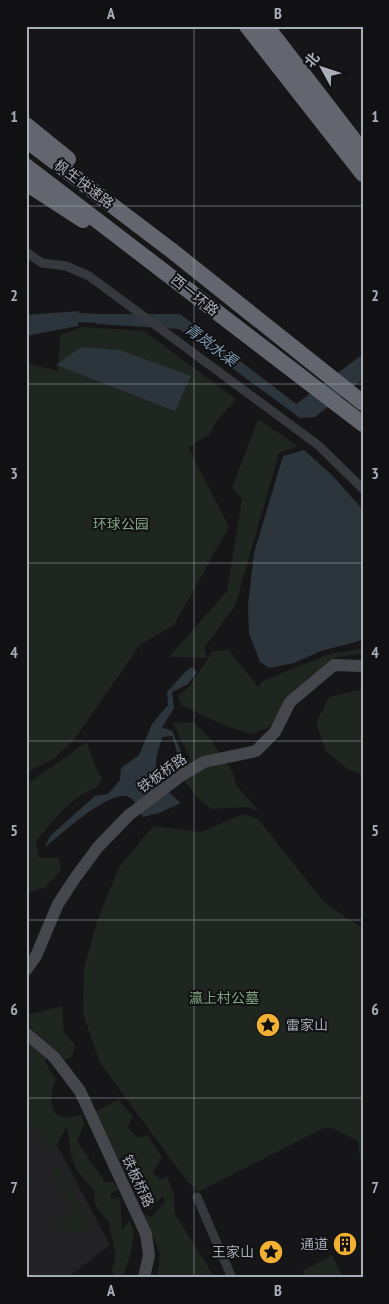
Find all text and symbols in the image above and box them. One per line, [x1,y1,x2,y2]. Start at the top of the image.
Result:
text: A [106,3,116,23]
text: B [274,3,282,23]
north arrow [296,42,346,92]
text: 北 [301,48,323,71]
text: 1 [10,106,18,126]
text: 1 [371,106,379,126]
street label: 枫生快速路 [51,156,117,212]
street label: 西一环路 [168,270,222,320]
text: 2 [10,285,18,305]
text: 2 [371,285,379,305]
water label: 青岚水渠 [182,319,243,371]
text: 3 [10,463,18,483]
text: 3 [371,463,379,483]
park label: 环球公园 [93,515,149,533]
text: 4 [10,642,18,662]
text: 4 [371,642,379,662]
street label: 铁板桥路 [134,750,190,796]
text: 5 [10,820,18,840]
text: 5 [371,820,379,840]
park label: 瀛上村公墓 [189,989,259,1007]
text: 6 [10,999,18,1019]
text: 6 [371,999,379,1019]
place icon: 雷家山 [255,1012,281,1038]
place label: 雷家山 [286,1016,328,1034]
street label: 铁板桥路 [118,1152,158,1210]
text: 7 [10,1177,18,1197]
text: 7 [371,1177,379,1197]
building icon: 通道 [332,1231,358,1257]
place label: 通道 [300,1235,328,1253]
place icon: 王家山 [258,1239,284,1265]
place label: 王家山 [212,1243,254,1261]
text: A [106,1280,116,1300]
text: B [274,1280,282,1300]

